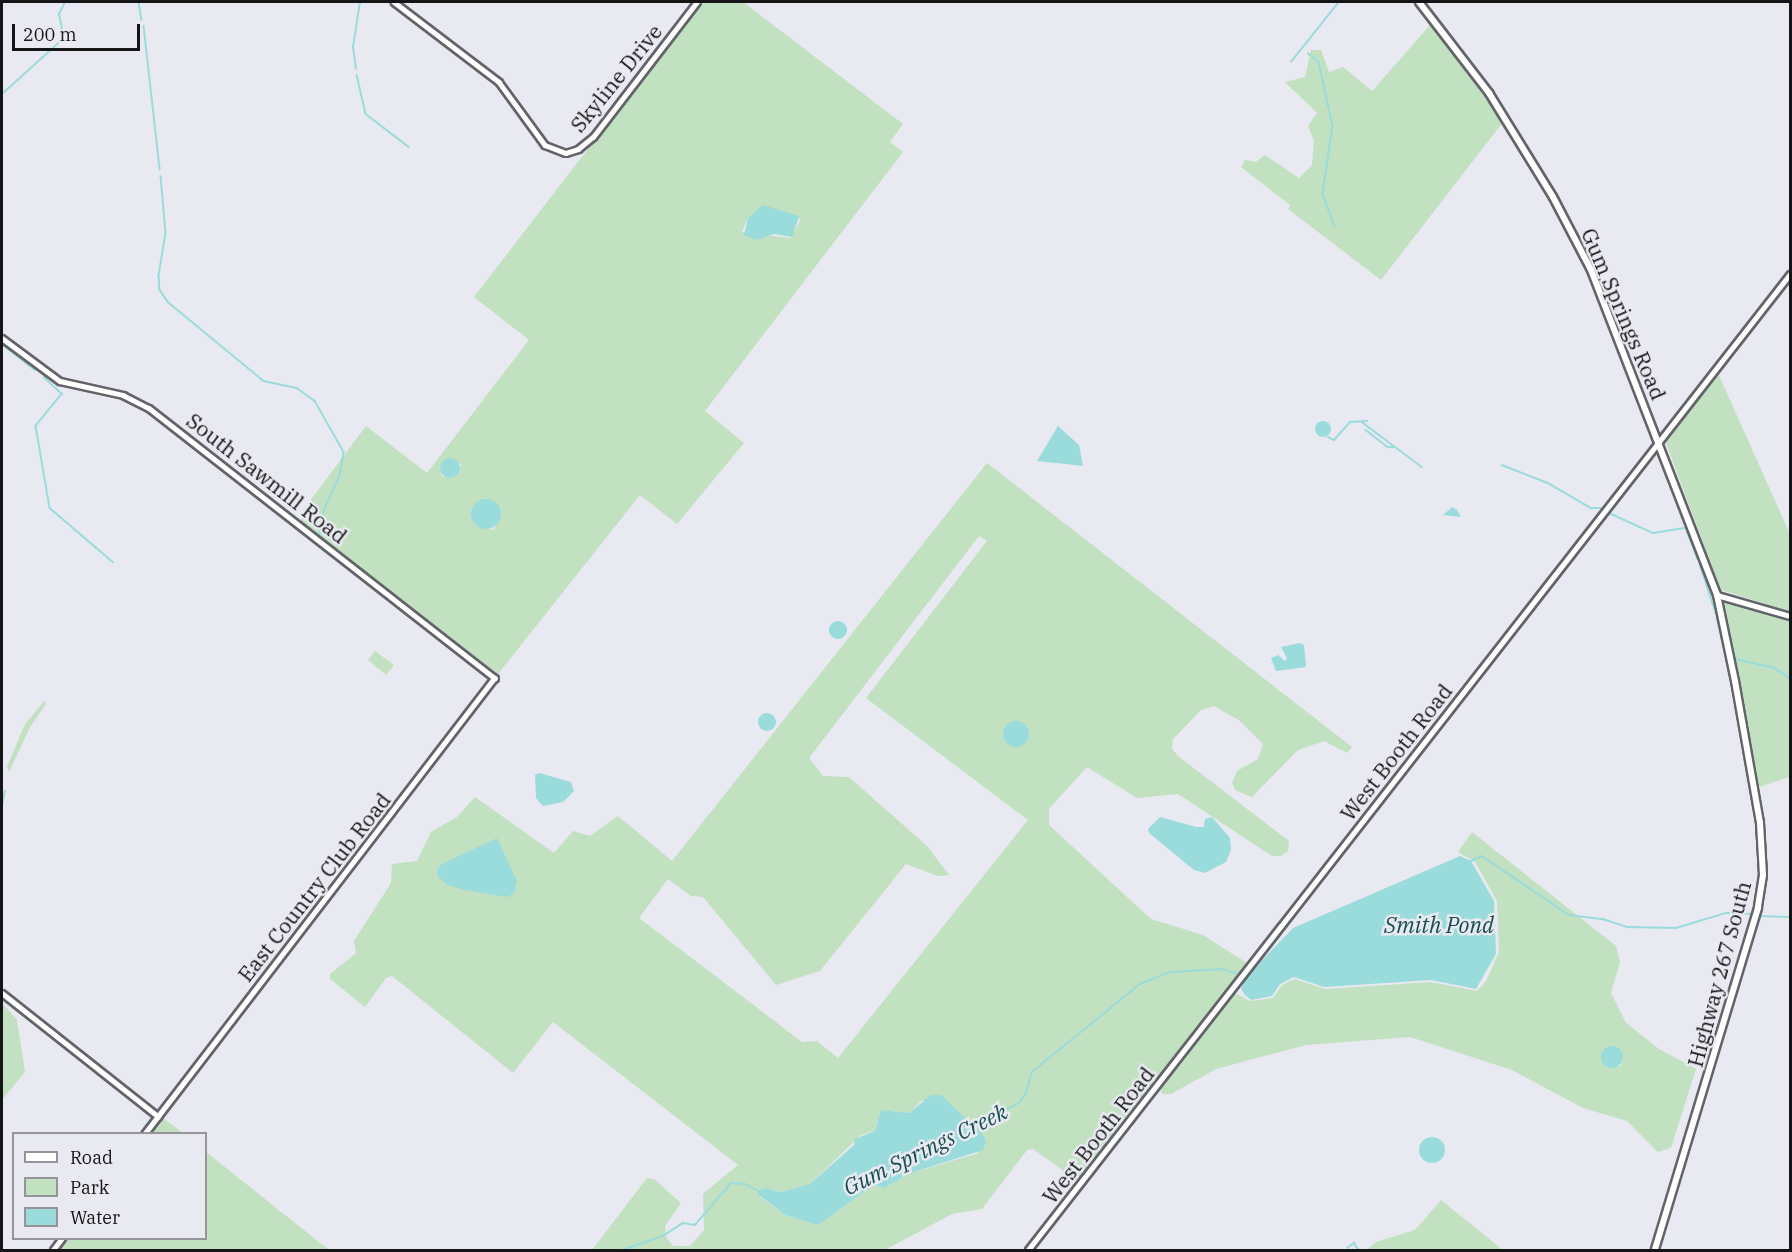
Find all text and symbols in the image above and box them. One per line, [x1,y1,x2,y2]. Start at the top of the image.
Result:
scale bar [15,12,142,50]
street label: Skyline Drive [565,19,667,137]
text: 200 m [23,23,77,46]
street label: Gum Springs Road [1576,224,1672,404]
street label: South Sawmill Road [182,408,352,548]
street label: West Booth Road [1335,679,1457,825]
street label: East Country Club Road [232,787,396,987]
street label: Highway 267 South [1682,878,1756,1070]
water label: Smith Pond [1384,912,1494,938]
street label: West Booth Road [1037,1062,1159,1208]
water label: Gum Springs Creek [839,1098,1011,1200]
legend [12,1132,207,1240]
text: Road [70,1146,113,1169]
text: Park [70,1176,109,1199]
text: Water [70,1206,120,1229]

